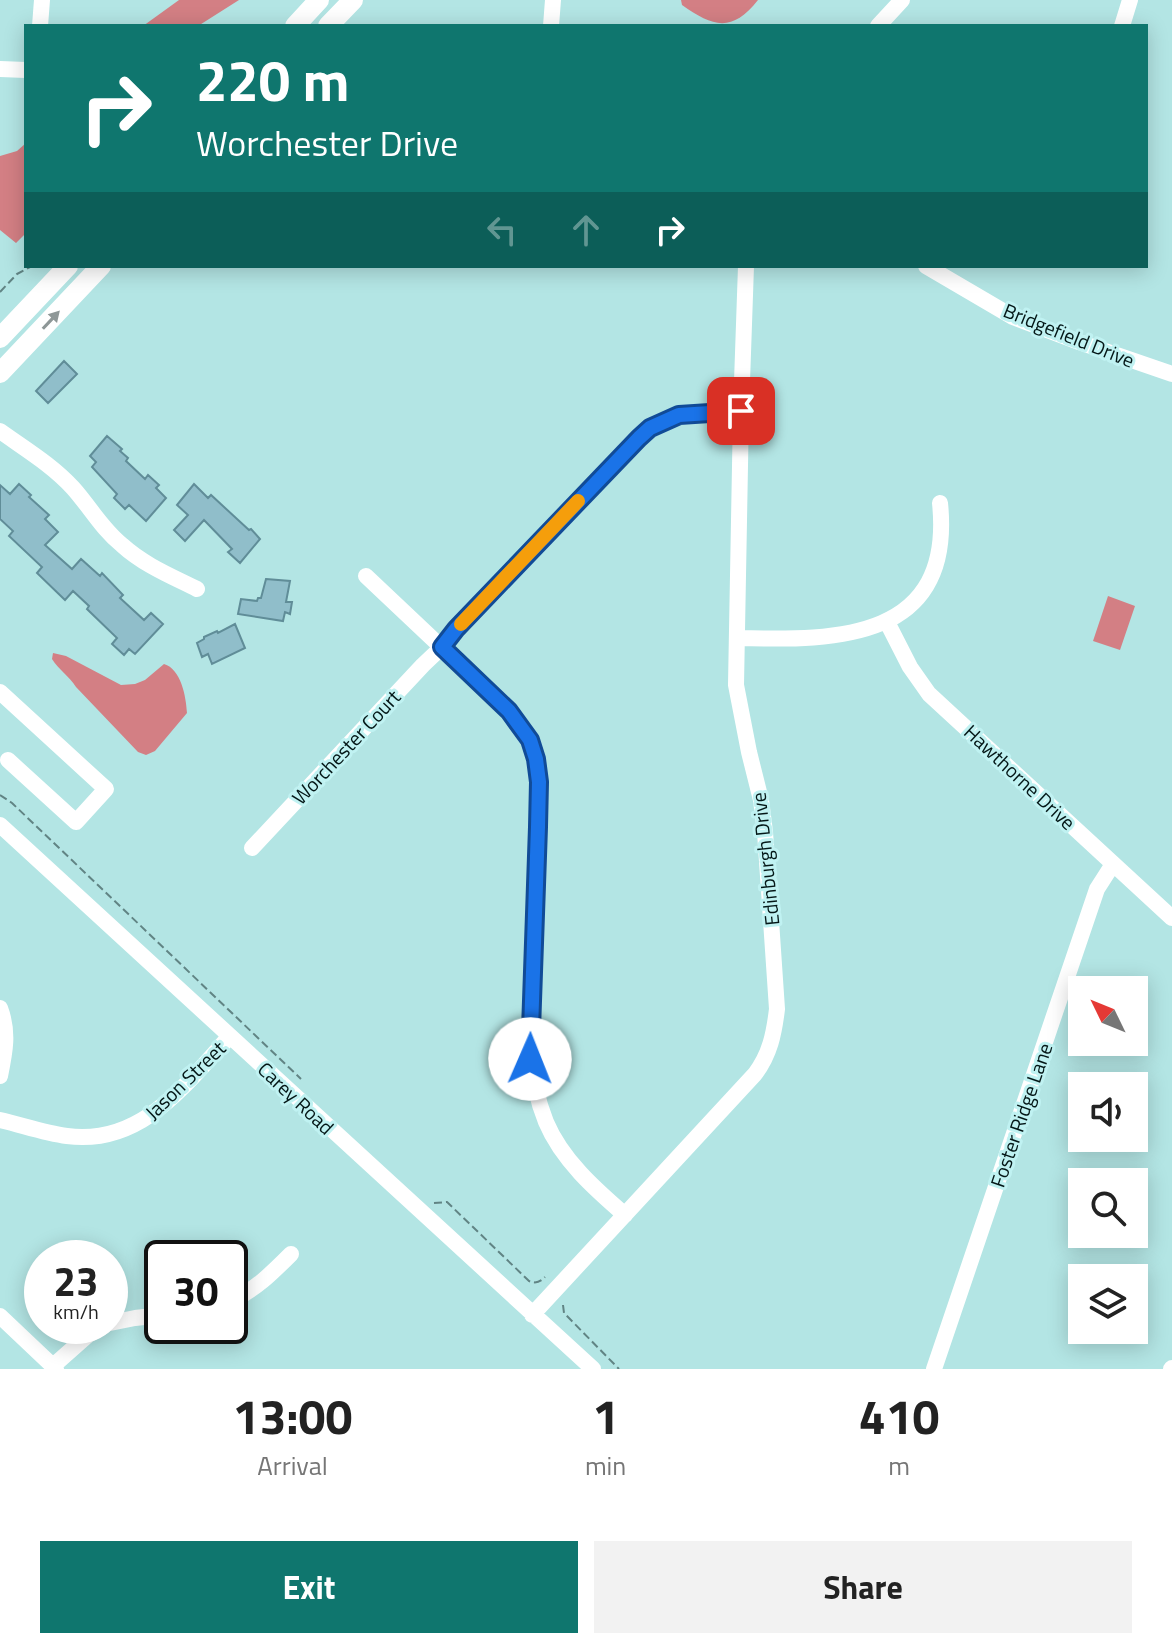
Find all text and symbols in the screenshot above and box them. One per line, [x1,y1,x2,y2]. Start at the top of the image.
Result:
text: 220 m [196,38,349,123]
icon: right [64,56,168,160]
text: Worchester Drive [196,115,458,170]
icon: left [480,208,524,252]
icon: ahead [564,208,608,252]
icon: right [648,208,692,252]
street label: Bridgefield Drive [999,295,1139,375]
one-way arrow [41,310,59,329]
pin [707,377,775,445]
icon: arrive [719,389,763,433]
street label: Worchester Court [284,682,408,812]
street label: Hawthorne Drive [957,717,1083,837]
street label: Edinburgh Drive [743,791,787,927]
north arrow [1068,976,1148,1056]
map controls [1068,976,1148,1344]
position arrow [488,1017,572,1101]
street label: Jason Street [137,1033,233,1127]
street label: Foster Ridge Lane [982,1039,1060,1191]
street label: Carey Road [251,1054,341,1142]
button: sound [1068,1072,1148,1152]
button: search [1068,1168,1148,1248]
speed limit sign: 30 [144,1240,248,1344]
text: 23 [54,1251,98,1312]
button: layers [1068,1264,1148,1344]
text: km/h [53,1296,99,1327]
text: 13:00 [233,1380,352,1453]
text: 1 [592,1380,619,1453]
text: 410 [859,1380,939,1453]
text: Arrival [257,1446,328,1485]
text: min [585,1446,626,1485]
text: m [888,1446,910,1485]
button: Exit [40,1541,578,1633]
button: Share [594,1541,1132,1633]

